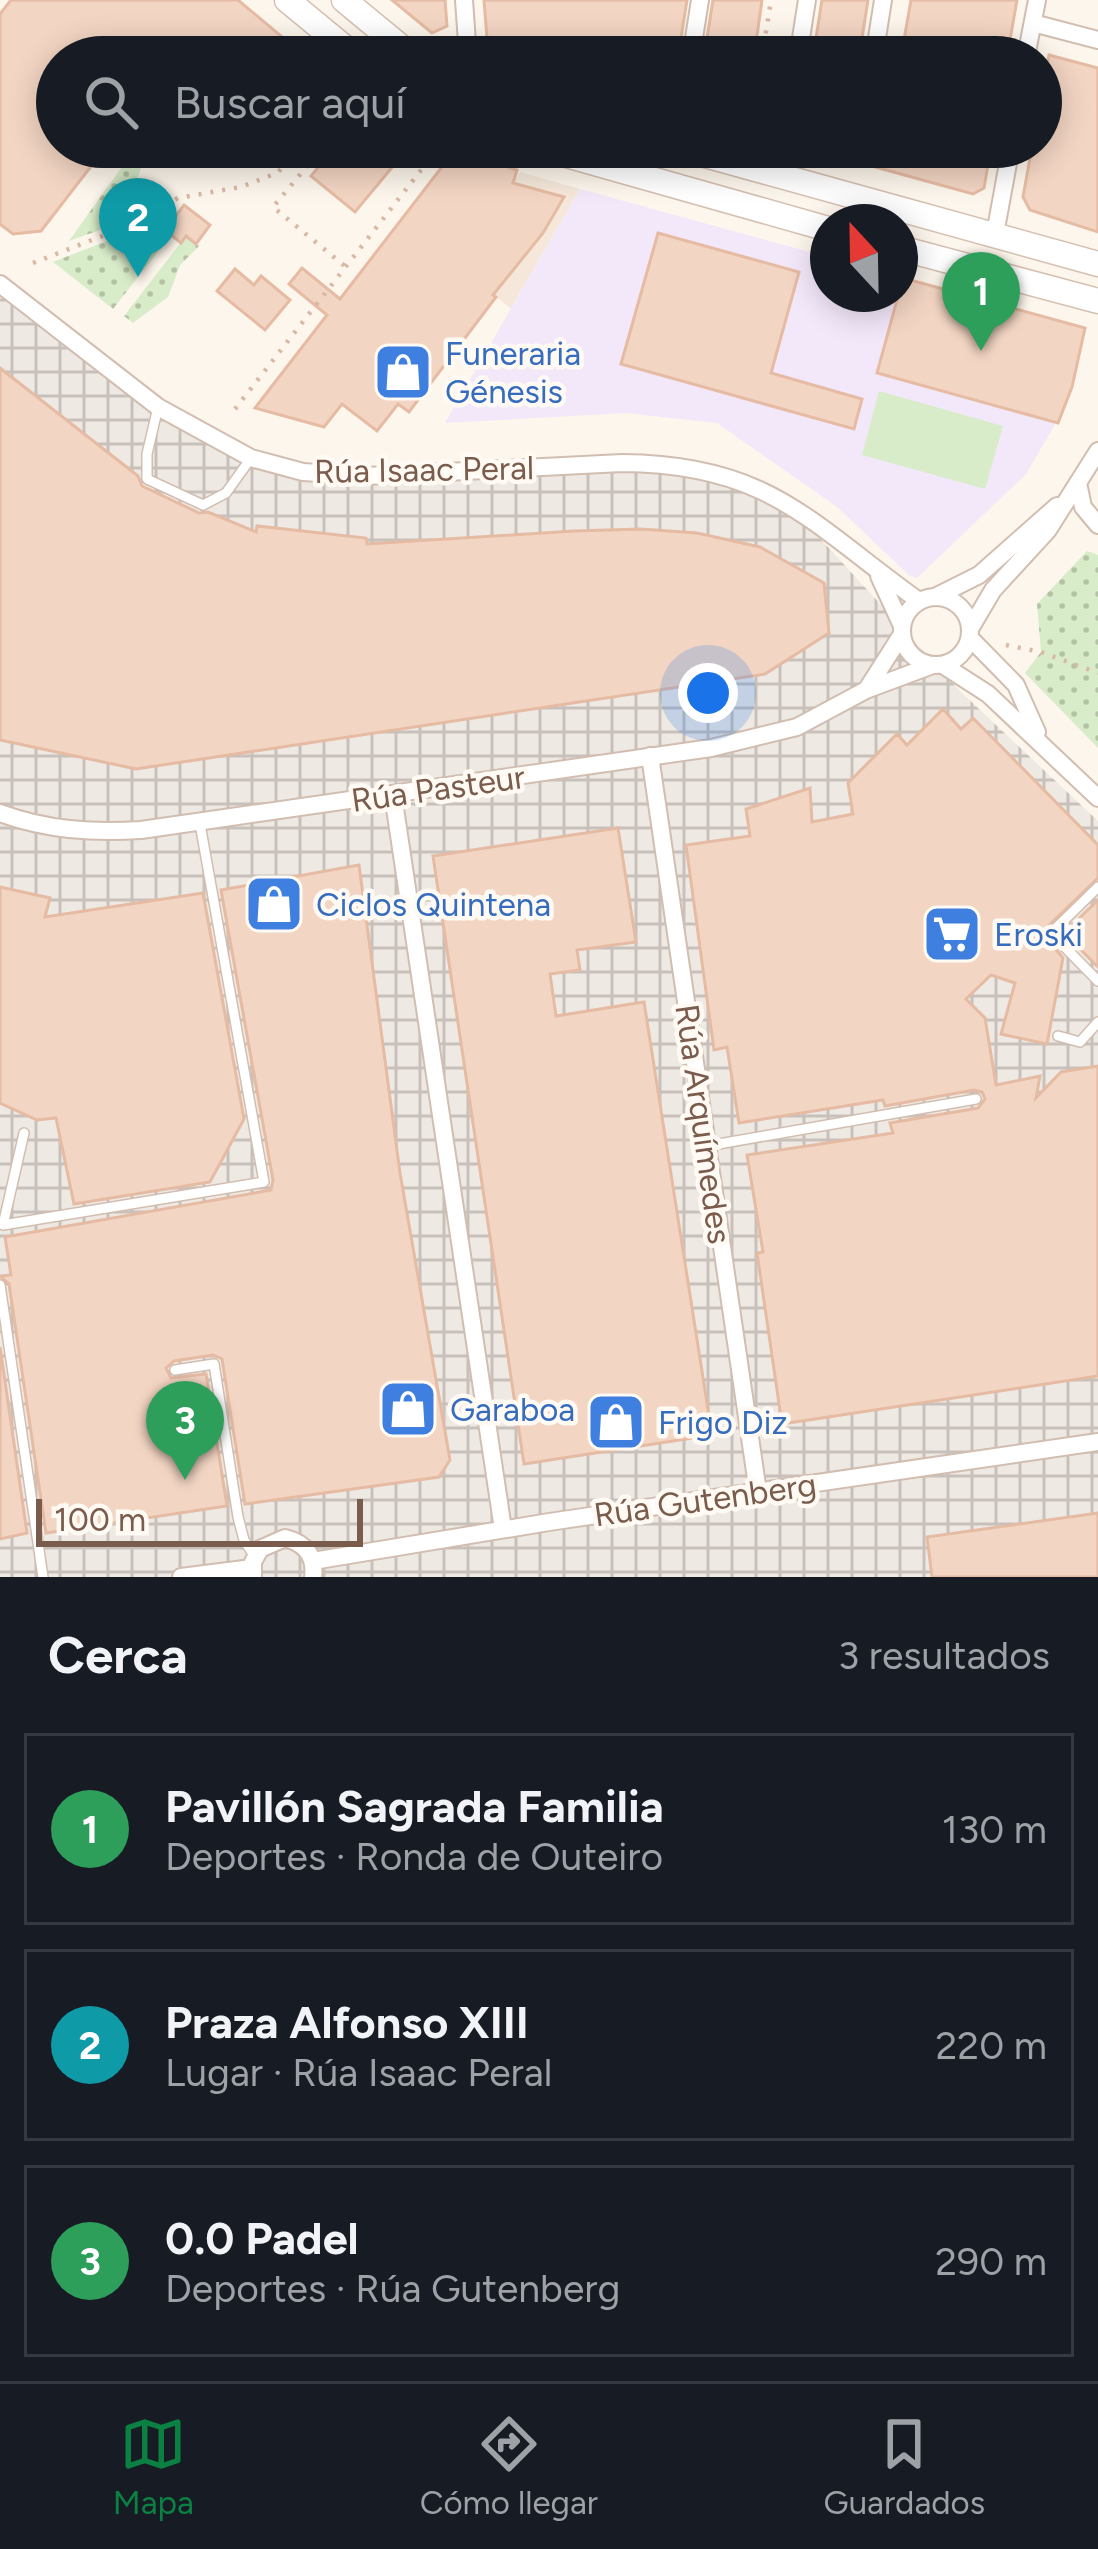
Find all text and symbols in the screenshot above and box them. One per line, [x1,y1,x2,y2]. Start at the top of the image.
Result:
search box [36,36,1062,168]
icon: search [78,69,144,135]
text: Buscar aquí [174,75,406,129]
pin: 2 [99,178,177,277]
north arrow [810,204,918,312]
pin: 1 [942,252,1020,351]
place label: Funeraria Génesis [445,334,581,411]
shop icon: Funeraria Génesis [372,341,434,403]
street label: Rúa Isaac Peral [314,448,534,491]
your location [678,663,738,723]
street label: Rúa Pasteur [349,757,527,820]
shop icon: Ciclos Quintena [243,873,305,935]
place label: Ciclos Quintena [316,885,551,924]
supermarket icon: Eroski [921,903,983,965]
place label: Eroski [994,915,1083,954]
street label: Rúa Arquímedes [667,1002,740,1246]
shop icon: Garaboa [377,1378,439,1440]
pin: 3 [146,1381,224,1480]
place label: Garaboa [450,1390,575,1429]
shop icon: Frigo Diz [585,1391,647,1453]
place label: Frigo Diz [658,1403,788,1442]
street label: Rúa Gutenberg [591,1465,819,1534]
scale bar [36,1493,363,1546]
text: 100 m [54,1500,146,1539]
text: Cerca [48,1625,188,1686]
text: 3 resultados [838,1632,1050,1679]
text: Pavillón Sagrada Familia [165,1779,664,1833]
text: 1 [82,1806,98,1853]
text: 130 m [942,1806,1047,1853]
text: Deportes · Ronda de Outeiro [165,1833,663,1880]
text: Praza Alfonso XIII [165,1995,529,2049]
text: 2 [79,2022,101,2069]
text: 220 m [936,2022,1047,2069]
text: Lugar · Rúa Isaac Peral [165,2049,552,2096]
text: 0.0 Padel [165,2211,359,2265]
text: 3 [79,2238,101,2285]
text: 290 m [935,2238,1047,2285]
text: Deportes · Rúa Gutenberg [165,2265,620,2312]
tab: Mapa [113,2411,194,2522]
tab: Cómo llegar [420,2411,598,2522]
tab: Guardados [824,2411,985,2522]

